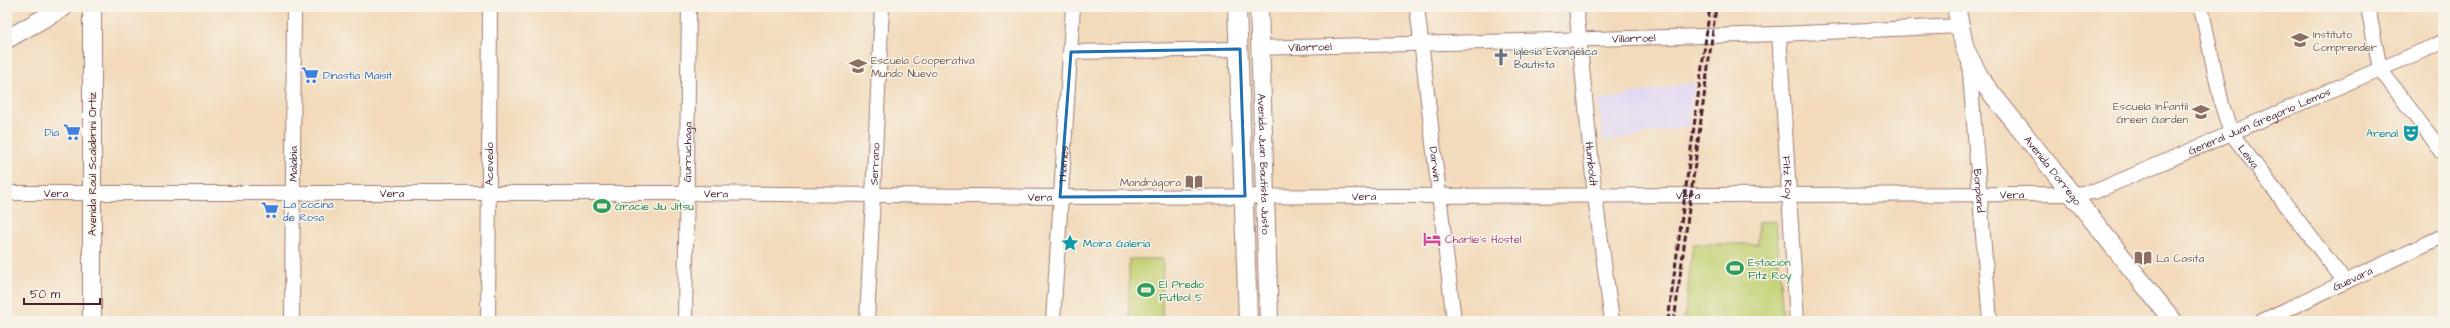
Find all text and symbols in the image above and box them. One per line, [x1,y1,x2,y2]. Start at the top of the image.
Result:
place label: Instituto Comprender [2313,27,2377,55]
street label: Villarroel [1612,30,1656,46]
school or university icon: Instituto Comprender [2290,30,2310,50]
street label: Villarroel [1288,39,1332,55]
place label: Iglesia Evangélica Bautista [1514,44,1597,72]
church icon: Iglesia Evangélica Bautista [1491,47,1511,67]
place label: Escuela Cooperativa Mundo Nuevo [871,53,975,81]
school or university icon: Escuela Cooperativa Mundo Nuevo [848,56,868,76]
supermarket icon: Dinastia Maisit [300,65,320,85]
place label: Dinastia Maisit [323,68,393,83]
street label: General Juan Gregorio Lemos [2186,84,2333,158]
street label: Avenida Raúl Scalabrini Ortiz [85,91,100,236]
street label: Avenida Juan Bautista Justo [1254,93,1274,236]
place label: Escuela Infantil Green Garden [2113,99,2188,127]
school or university icon: Escuela Infantil Green Garden [2191,102,2211,122]
street label: Gurruchaga [679,121,696,182]
supermarket icon: Dia [62,122,82,142]
theatre icon: Arenal [2401,123,2421,143]
place label: Dia [45,125,59,140]
place label: Arenal [2366,126,2398,141]
street label: Avenida Dorrego [2020,132,2086,209]
street label: Acevedo [481,141,497,186]
street label: Humboldt [1582,141,1601,188]
street label: Leiva [2235,141,2263,172]
street label: Serrano [866,142,883,186]
street label: Thames [1054,144,1072,184]
street label: Malabia [285,146,301,182]
street label: Darwin [1426,146,1445,183]
street label: Fitz Roy [1779,155,1797,200]
street label: Bonpland [1970,168,1989,214]
library icon: Mandrágora [1184,172,1204,192]
place label: Mandrágora [1120,175,1181,191]
street label: Vera [44,186,69,201]
street label: Vera [380,186,405,201]
street label: Vera [704,186,729,201]
street label: Vera [2000,187,2025,202]
street label: Vera [1676,188,1701,203]
street label: Vera [1028,189,1053,204]
street label: Vera [1352,189,1377,204]
sports icon: Gracie Jiu Jitsu [592,196,612,216]
place label: La cocina de Rosa [283,197,334,225]
place label: Gracie Jiu Jitsu [615,199,694,214]
supermarket icon: La cocina de Rosa [260,200,280,220]
hotel icon: Charlie's Hostel [1422,229,1442,249]
place label: Charlie's Hostel [1445,232,1522,247]
place icon: Moira Galería [1060,233,1080,253]
place label: Moira Galería [1083,236,1151,251]
library icon: La Casita [2133,248,2153,268]
place label: La Casita [2156,251,2205,266]
place label: Estación Fitz Roy [1748,255,1792,284]
sports icon: Estación Fitz Roy [1725,258,1745,278]
street label: Guevara [2330,263,2375,294]
place label: El Predio Fútbol 5 [1159,277,1205,305]
scale bar [24,280,100,306]
sports icon: El Predio Fútbol 5 [1136,280,1156,300]
text: 50 m [30,286,61,303]

